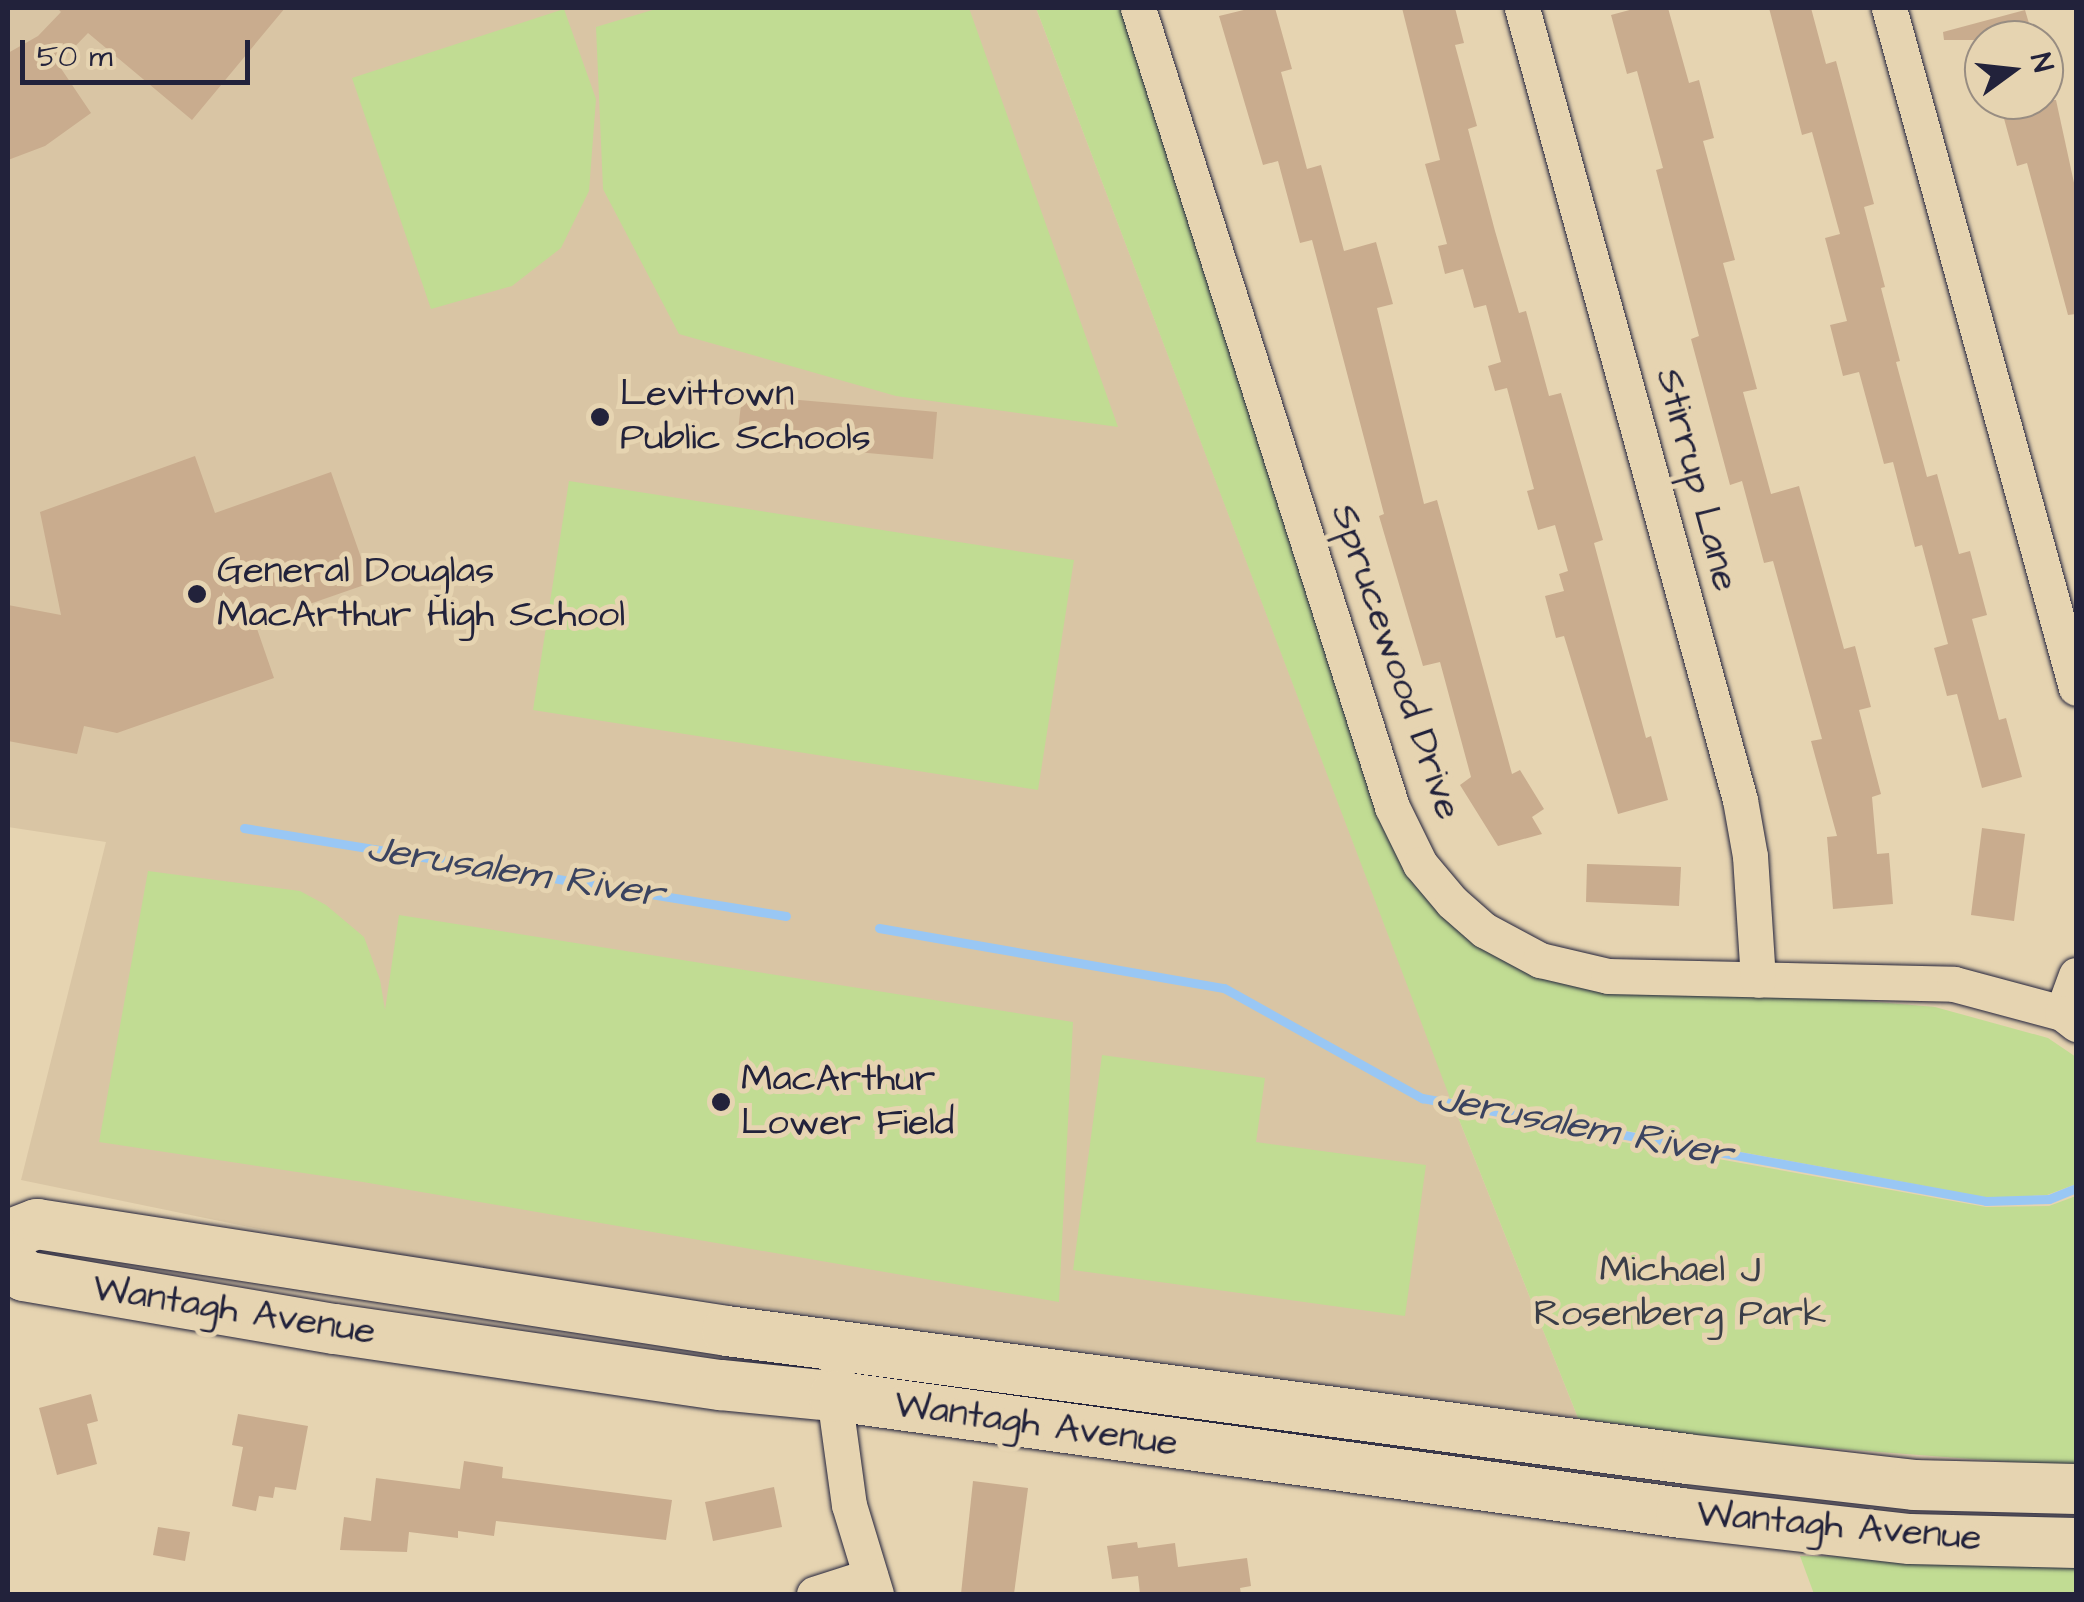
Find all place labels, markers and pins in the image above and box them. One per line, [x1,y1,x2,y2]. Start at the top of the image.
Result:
place label: Levittown Public Schools [620,372,871,462]
marker: Levittown Public Schools [589,406,611,428]
place label: General Douglas MacArthur High School [217,549,625,638]
marker: General Douglas MacArthur High School [186,583,208,605]
place label: MacArthur Lower Field [741,1057,954,1146]
marker: MacArthur Lower Field [710,1091,732,1113]

